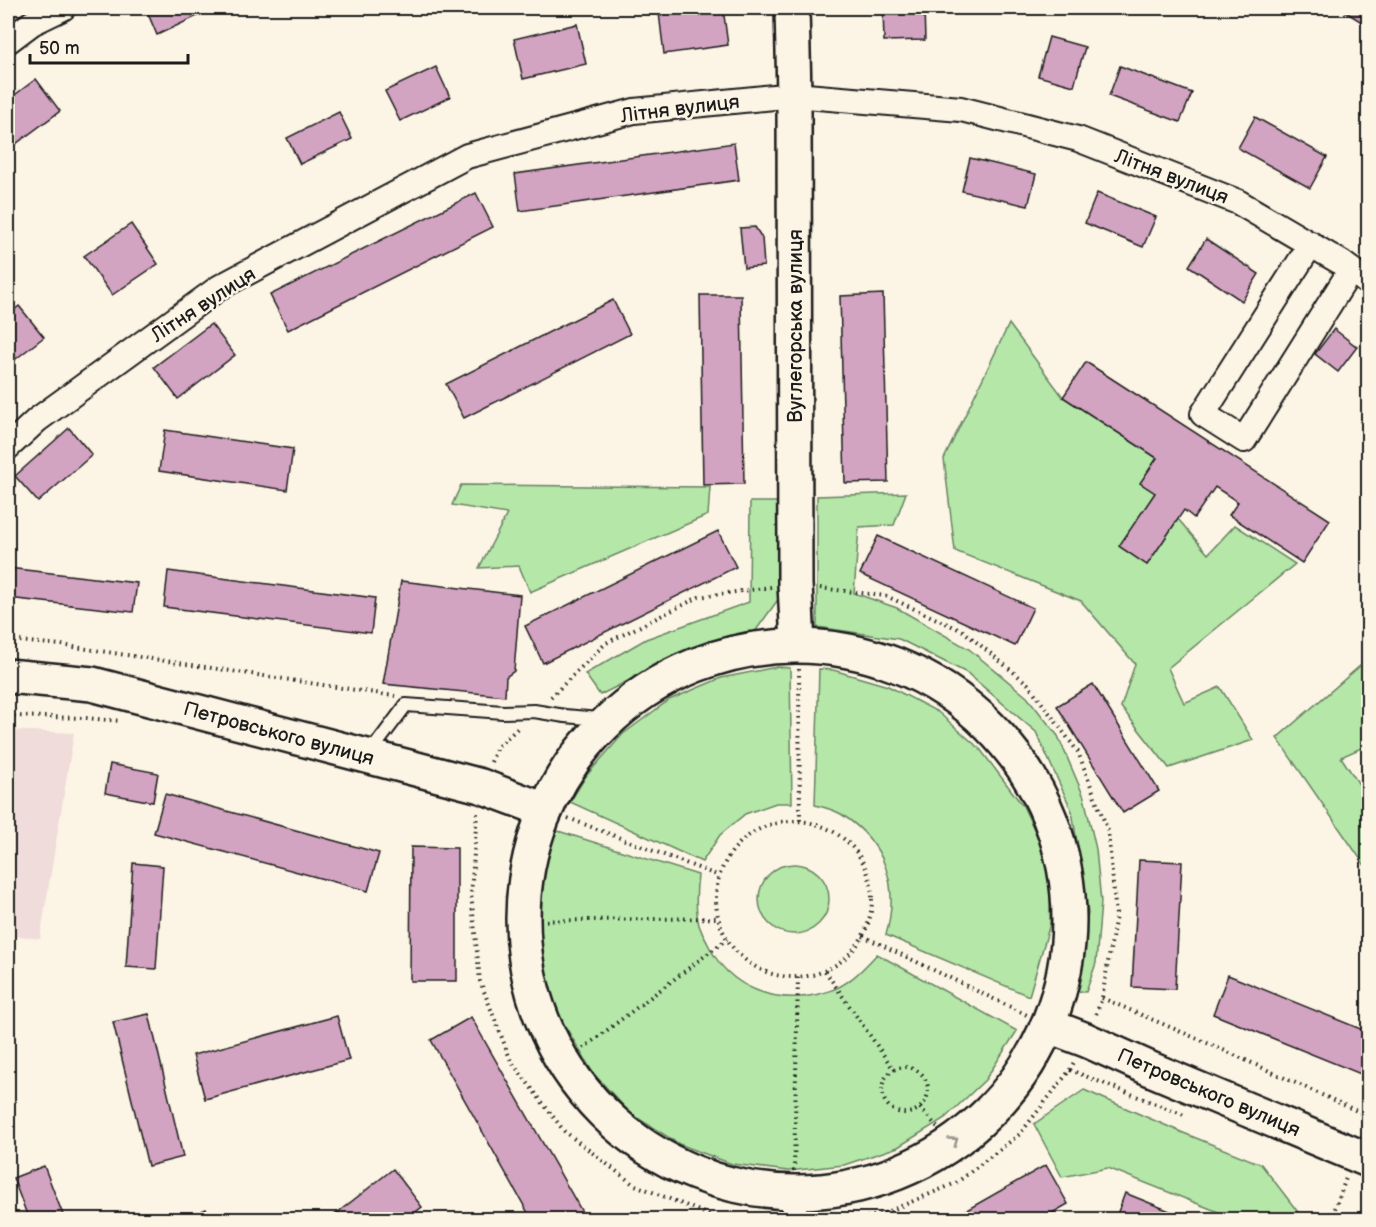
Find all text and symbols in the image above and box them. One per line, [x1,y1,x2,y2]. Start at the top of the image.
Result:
scale bar [30,27,188,65]
text: 50 m [39,38,80,59]
street label: Літня вулиця [618,90,741,128]
street label: Літня вулиця [1110,144,1232,210]
street label: Вуглегорська вулиця [784,229,808,423]
street label: Літня вулиця [146,262,260,348]
street label: Петровського вулиця [181,697,377,771]
street label: Петровського вулиця [1114,1044,1304,1142]
one-way arrow [948,1137,959,1148]

